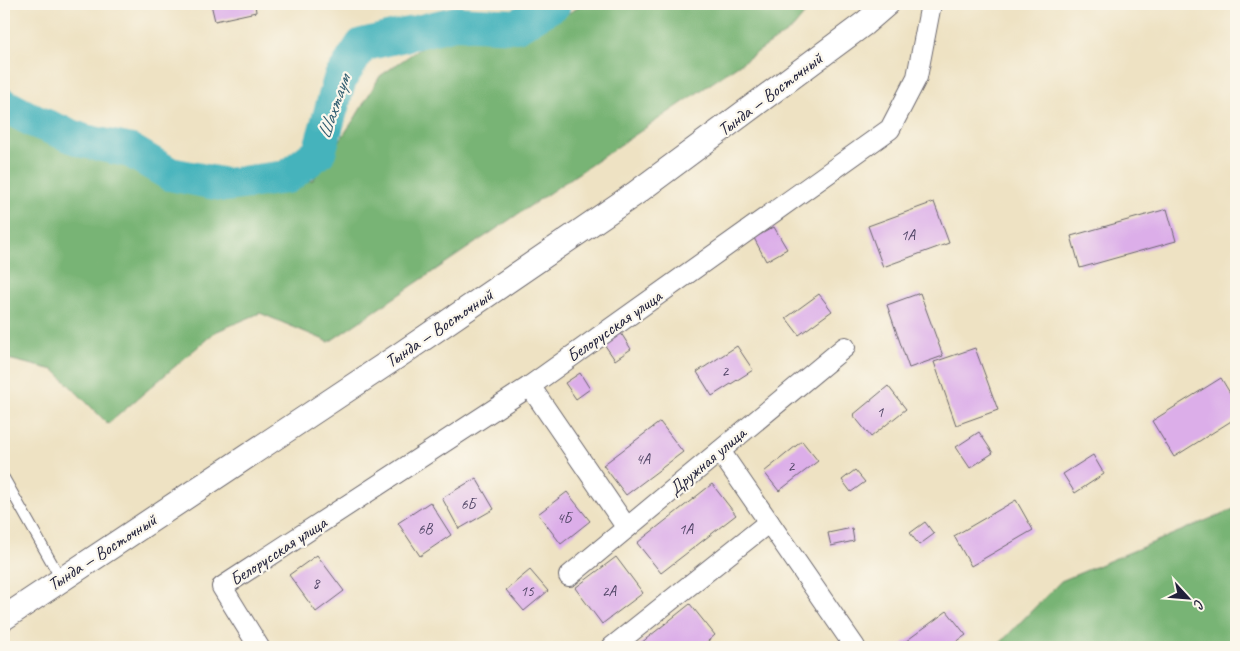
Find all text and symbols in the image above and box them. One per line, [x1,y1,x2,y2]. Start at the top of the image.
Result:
street label: Тында — Восточный [713,47,828,141]
water label: Шахтаум [312,69,357,142]
house number: 1А [901,226,917,245]
street label: Тында — Восточный [381,283,498,372]
street label: Белорусская улица [562,284,667,367]
house number: 2 [722,362,730,381]
house number: 1 [877,403,885,422]
street label: Дружная улица [664,421,751,500]
house number: 4А [636,450,652,469]
house number: 2 [788,457,796,476]
house number: 6Б [461,495,478,514]
street label: Тында — Восточный [43,508,162,595]
house number: 4Б [557,509,574,528]
street label: Белорусская улица [225,511,332,590]
house number: 6В [418,520,434,539]
house number: 1А [679,520,695,539]
house number: 8 [313,574,321,593]
north arrow [1162,574,1212,624]
house number: 15 [520,582,535,601]
house number: 2А [602,582,618,601]
text: С [1189,597,1208,612]

